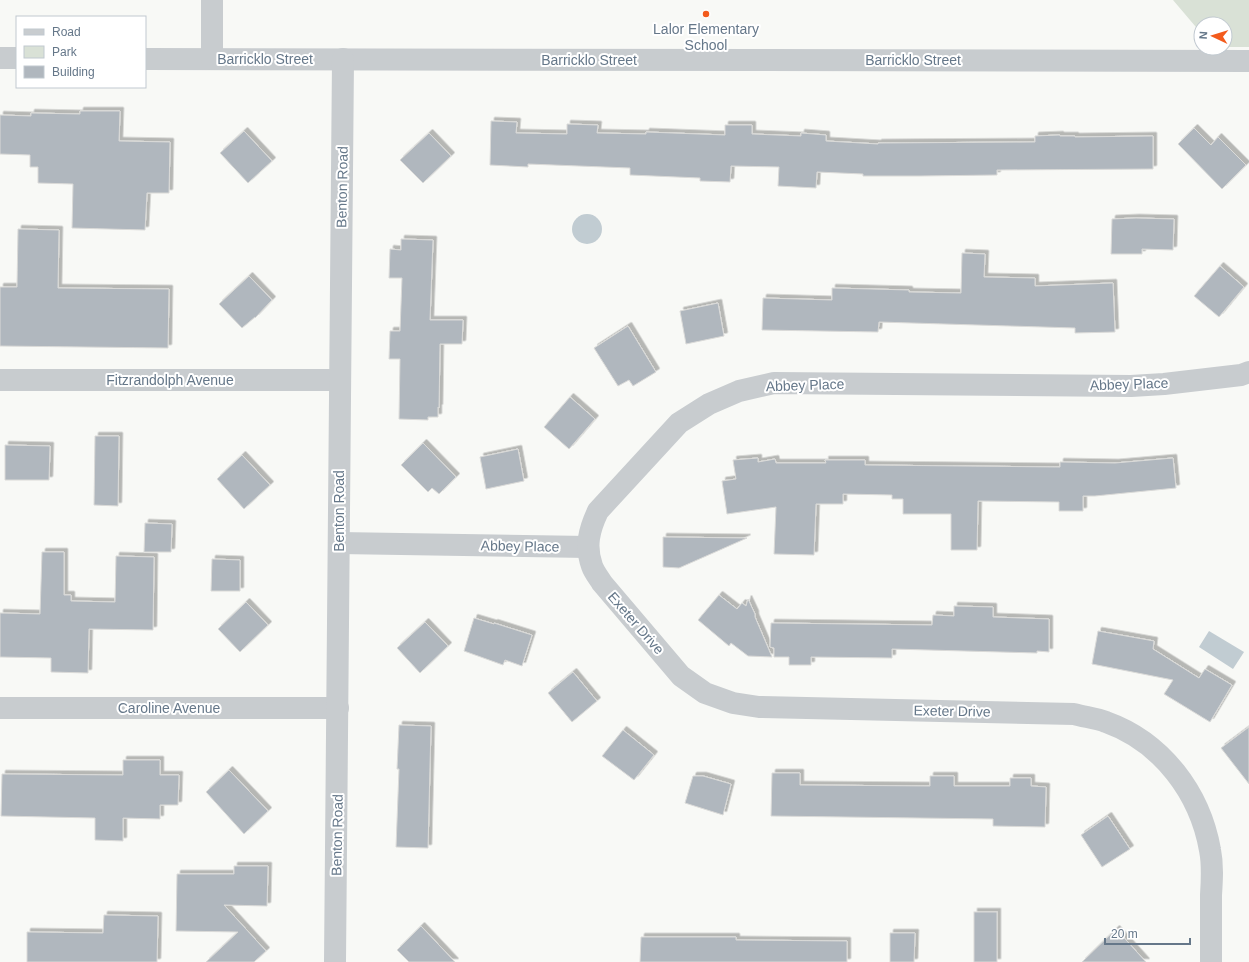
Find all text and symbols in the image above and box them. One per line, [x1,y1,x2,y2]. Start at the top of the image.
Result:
marker: Lalor Elementary School [701,9,711,19]
legend [16,16,146,88]
north arrow [1193,16,1233,56]
place label: Lalor Elementary School [653,21,759,53]
text: Road [52,25,81,39]
text: N [1197,31,1209,40]
text: Park [52,45,78,59]
street label: Barricklo Street [217,51,313,67]
street label: Barricklo Street [541,52,637,68]
street label: Barricklo Street [865,52,961,68]
text: Building [52,65,95,79]
street label: Benton Road [333,146,351,228]
street label: Fitzrandolph Avenue [106,372,234,388]
street label: Abbey Place [1089,375,1169,393]
street label: Abbey Place [765,376,845,394]
street label: Benton Road [331,470,347,552]
street label: Abbey Place [481,537,560,555]
street label: Exeter Drive [605,589,667,657]
street label: Caroline Avenue [118,700,220,716]
street label: Exeter Drive [913,702,991,720]
street label: Benton Road [328,794,346,876]
scale bar [1105,920,1190,946]
text: 20 m [1111,927,1138,941]

